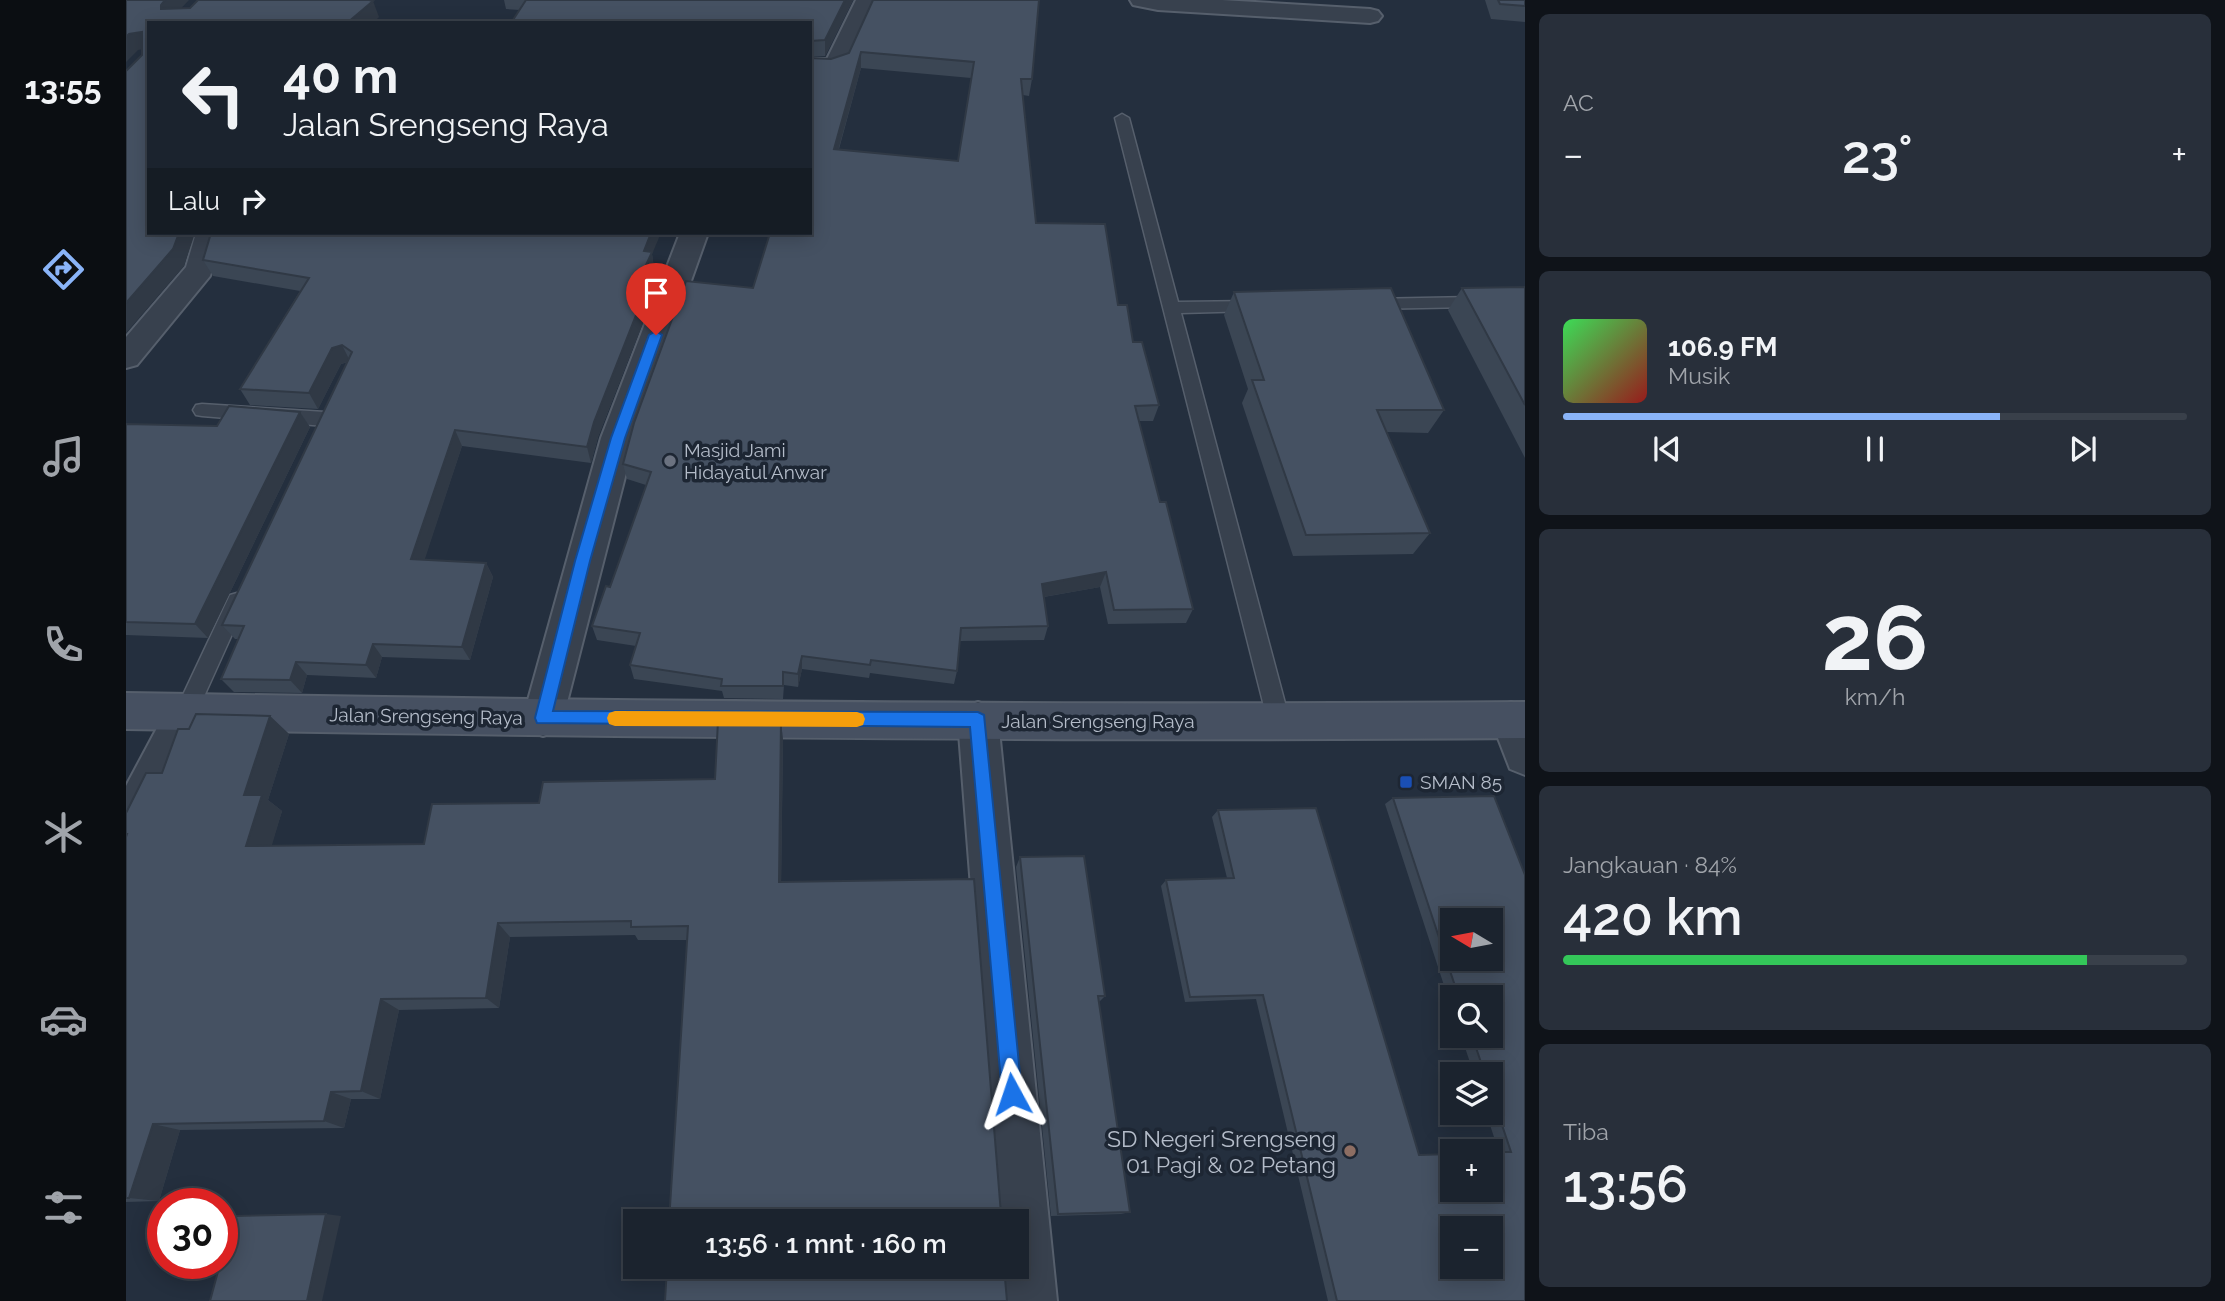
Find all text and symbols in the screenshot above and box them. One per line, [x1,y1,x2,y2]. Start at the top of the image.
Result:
text: 40 m [283,47,398,104]
icon: left [168,49,259,140]
text: 13:55 [24,69,102,106]
text: AC [1563,89,1594,116]
text: Jalan Srengseng Raya [283,106,609,143]
text: 23° [1842,124,1913,185]
text: − [1563,132,1583,177]
text: + [2171,132,2187,177]
icon: right [234,182,272,220]
text: Lalu [168,186,220,216]
icon: directions [39,245,88,294]
pin [626,263,686,335]
icon: arrive [637,274,675,312]
text: 106.9 FM [1668,332,1777,362]
text: Musik [1668,362,1730,389]
icon: previous [1648,430,1686,468]
icon: pause [1856,430,1894,468]
icon: next [2064,430,2102,468]
icon: music [39,432,88,481]
place label: Masjid Jami Hidayatul Anwar [684,439,827,483]
marker: Masjid Jami Hidayatul Anwar [662,453,678,469]
text: 26 [1822,584,1928,691]
icon: phone [39,620,88,669]
text: km/h [1845,683,1905,710]
street label: Jalan Srengseng Raya [329,703,523,729]
street label: Jalan Srengseng Raya [1001,710,1195,732]
place label: SMAN 85 [1420,771,1502,793]
marker: SMAN 85 [1398,774,1414,790]
icon: climate [39,808,88,857]
text: Jangkauan · 84% [1563,851,1737,878]
text: 420 km [1563,886,1742,947]
north arrow [1440,908,1503,971]
map controls [1440,908,1503,1279]
button: search [1440,985,1503,1048]
icon: car [39,995,88,1044]
position arrow [975,1057,1049,1131]
button: layers [1440,1062,1503,1125]
text: Tiba [1563,1118,1609,1145]
place label: SD Negeri Srengseng 01 Pagi & 02 Petang [1107,1125,1336,1178]
button: + [1440,1139,1503,1202]
marker: SD Negeri Srengseng 01 Pagi & 02 Petang [1342,1143,1358,1159]
text: 13:56 [1563,1153,1688,1214]
icon: filters [39,1183,88,1232]
speed limit sign: 30 [147,1188,238,1279]
button: − [1440,1216,1503,1279]
text: 13:56 · 1 mnt · 160 m [705,1229,947,1259]

